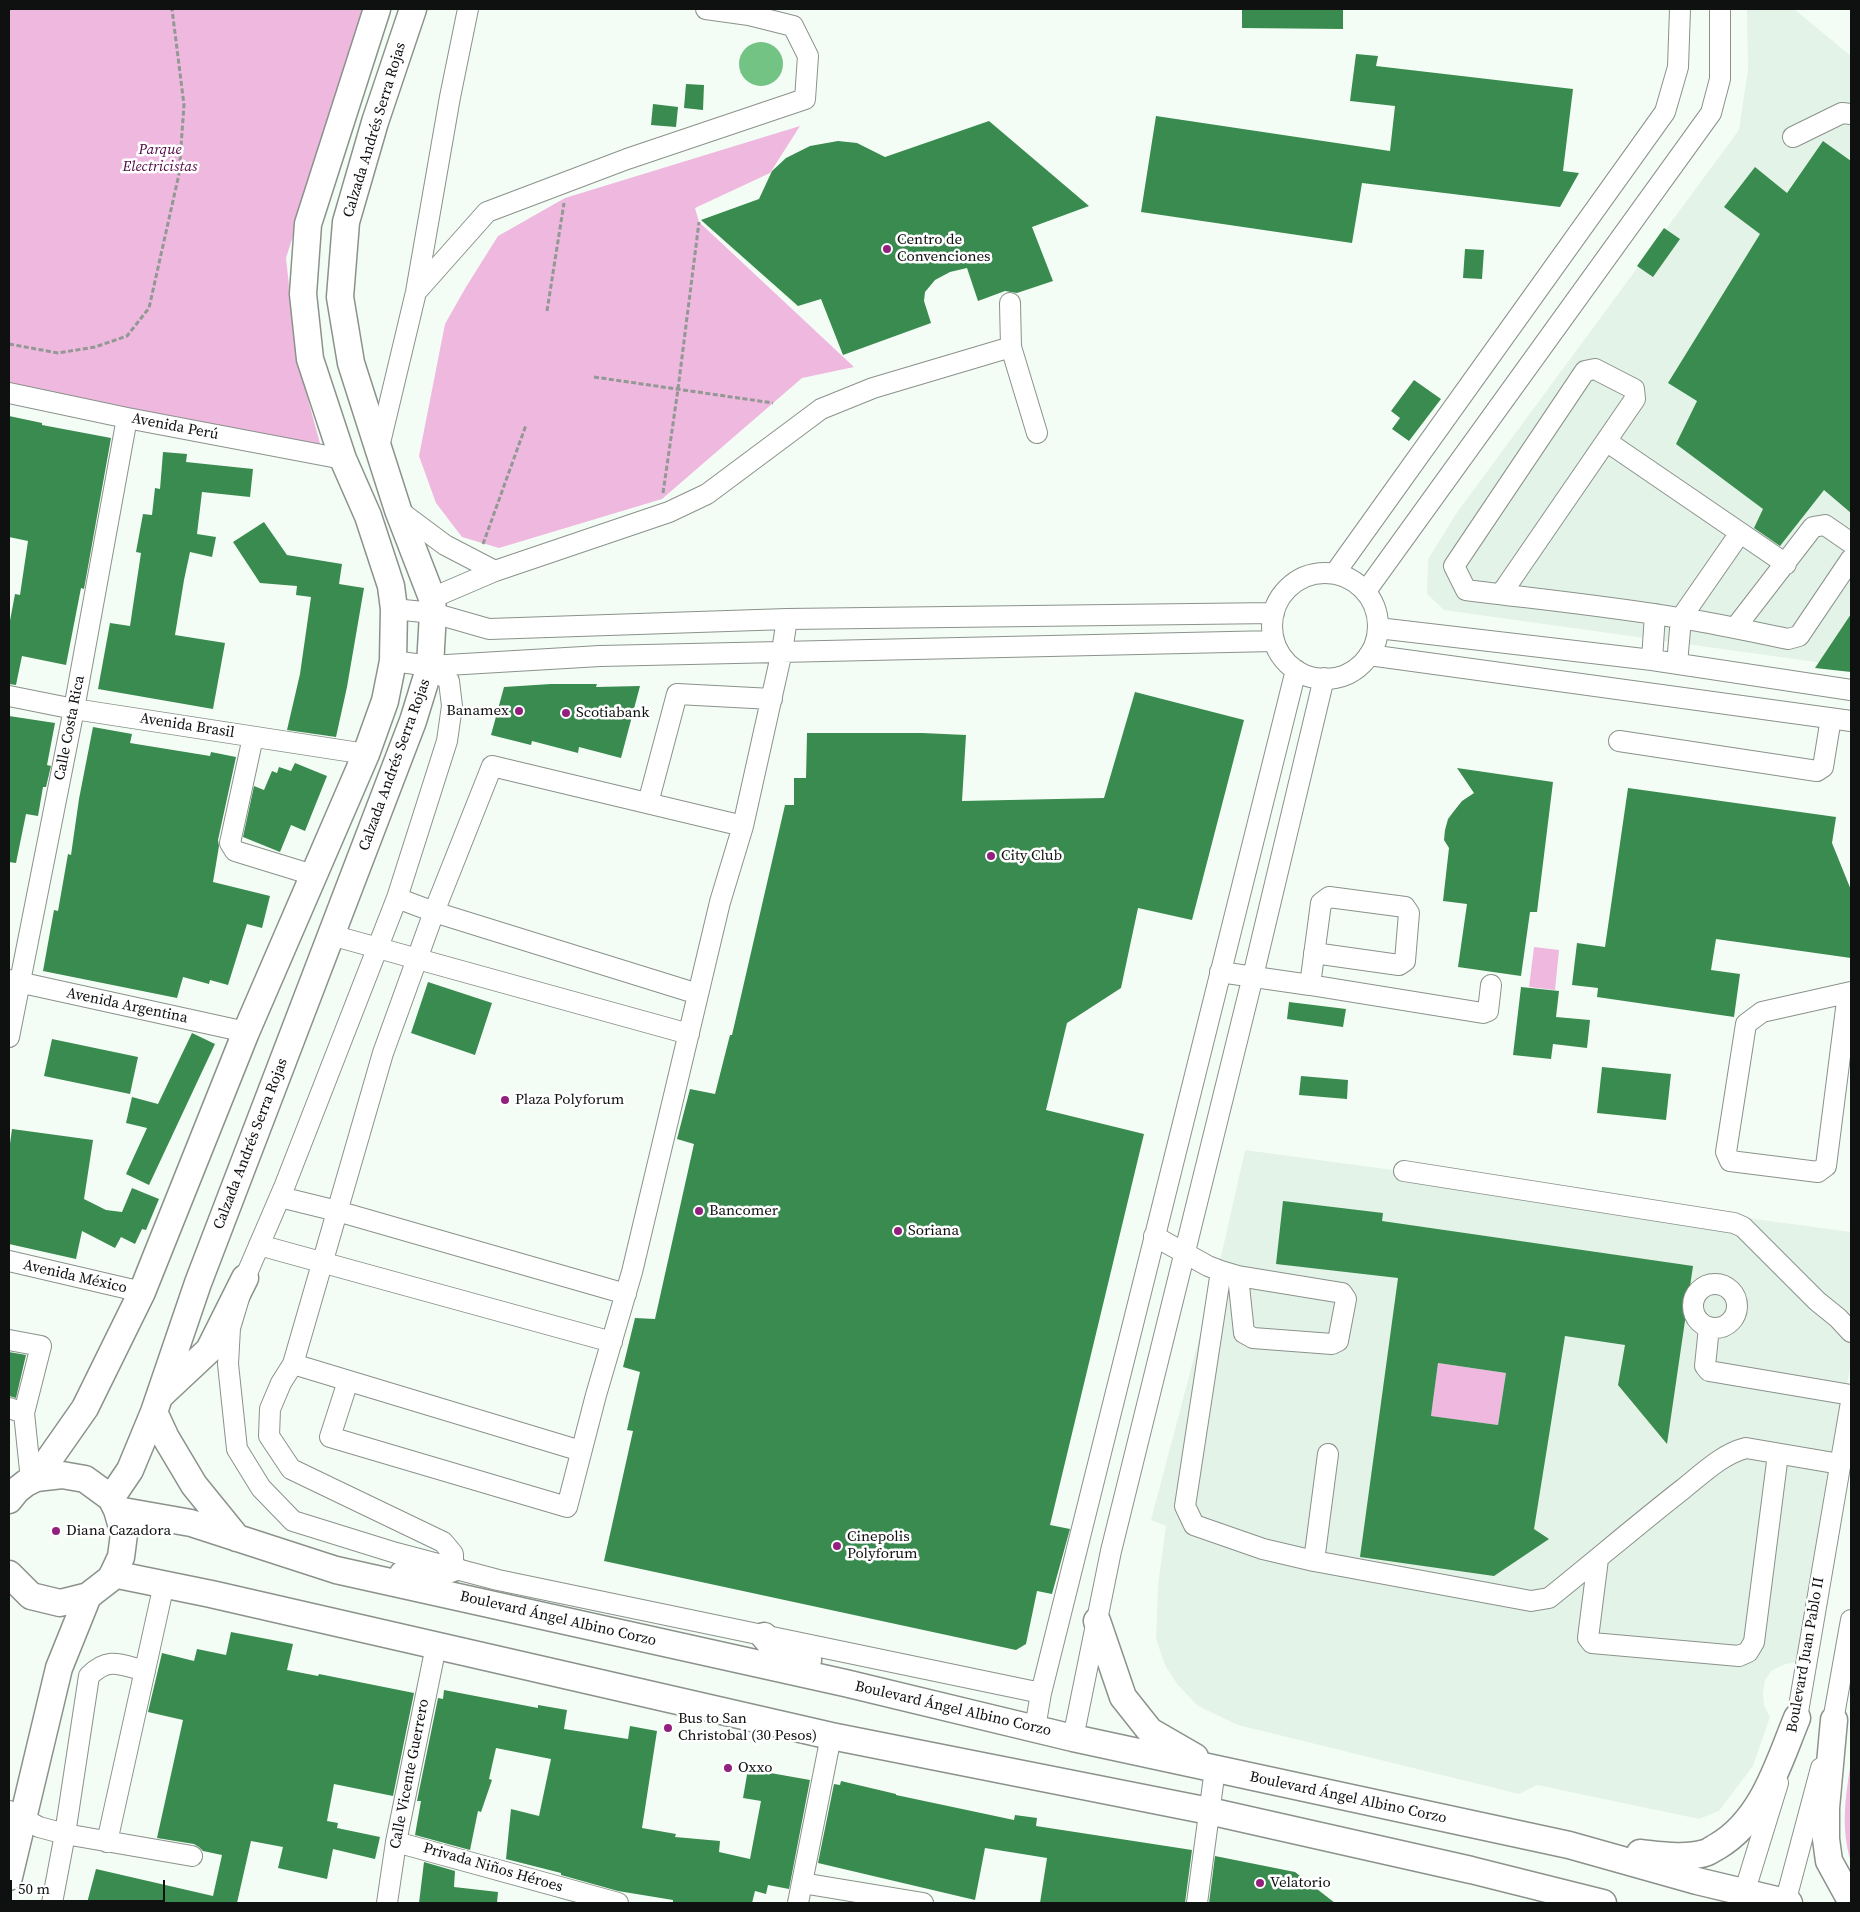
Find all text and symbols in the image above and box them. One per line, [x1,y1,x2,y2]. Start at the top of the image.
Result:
street label: Calzada Andrés Serra Rojas [340,40,410,220]
park label: Parque Electricistas [123,141,197,176]
place label: Centro de Convenciones [897,231,991,266]
marker: Centro de Convenciones [881,243,893,255]
street label: Avenida Perú [130,410,220,444]
street label: Calle Costa Rica [51,674,89,782]
street label: Calzada Andrés Serra Rojas [355,676,435,854]
place label: Banamex [446,702,509,720]
place label: Scotiabank [576,704,650,722]
marker: Banamex [513,705,525,717]
marker: Scotiabank [560,707,572,719]
street label: Avenida Brasil [138,710,236,742]
place label: City Club [1001,847,1062,865]
marker: City Club [985,850,997,862]
street label: Avenida Argentina [65,984,189,1028]
street label: Calzada Andrés Serra Rojas [210,1056,292,1232]
place label: Plaza Polyforum [515,1091,624,1109]
marker: Plaza Polyforum [499,1094,511,1106]
place label: Bancomer [709,1202,778,1220]
marker: Bancomer [693,1205,705,1217]
place label: Soriana [908,1222,959,1240]
marker: Soriana [892,1225,904,1237]
street label: Avenida México [21,1256,129,1298]
place label: Diana Cazadora [66,1522,171,1540]
marker: Diana Cazadora [50,1525,62,1537]
place label: Cinepolis Polyforum [847,1528,918,1563]
marker: Cinepolis Polyforum [831,1540,843,1552]
street label: Boulevard Juan Pablo II [1783,1576,1829,1734]
street label: Boulevard Ángel Albino Corzo [458,1588,658,1650]
street label: Boulevard Ángel Albino Corzo [853,1678,1053,1740]
street label: Calle Vicente Guerrero [387,1697,433,1851]
place label: Bus to San Christobal (30 Pesos) [678,1710,817,1745]
marker: Bus to San Christobal (30 Pesos) [662,1722,674,1734]
place label: Oxxo [738,1759,772,1777]
marker: Oxxo [722,1762,734,1774]
street label: Boulevard Ángel Albino Corzo [1248,1768,1448,1828]
street label: Privada Niños Héroes [421,1839,565,1897]
scale bar [12,1870,168,1902]
place label: Velatorio [1270,1874,1331,1892]
marker: Velatorio [1254,1877,1266,1889]
text: 50 m [18,1878,50,1899]

